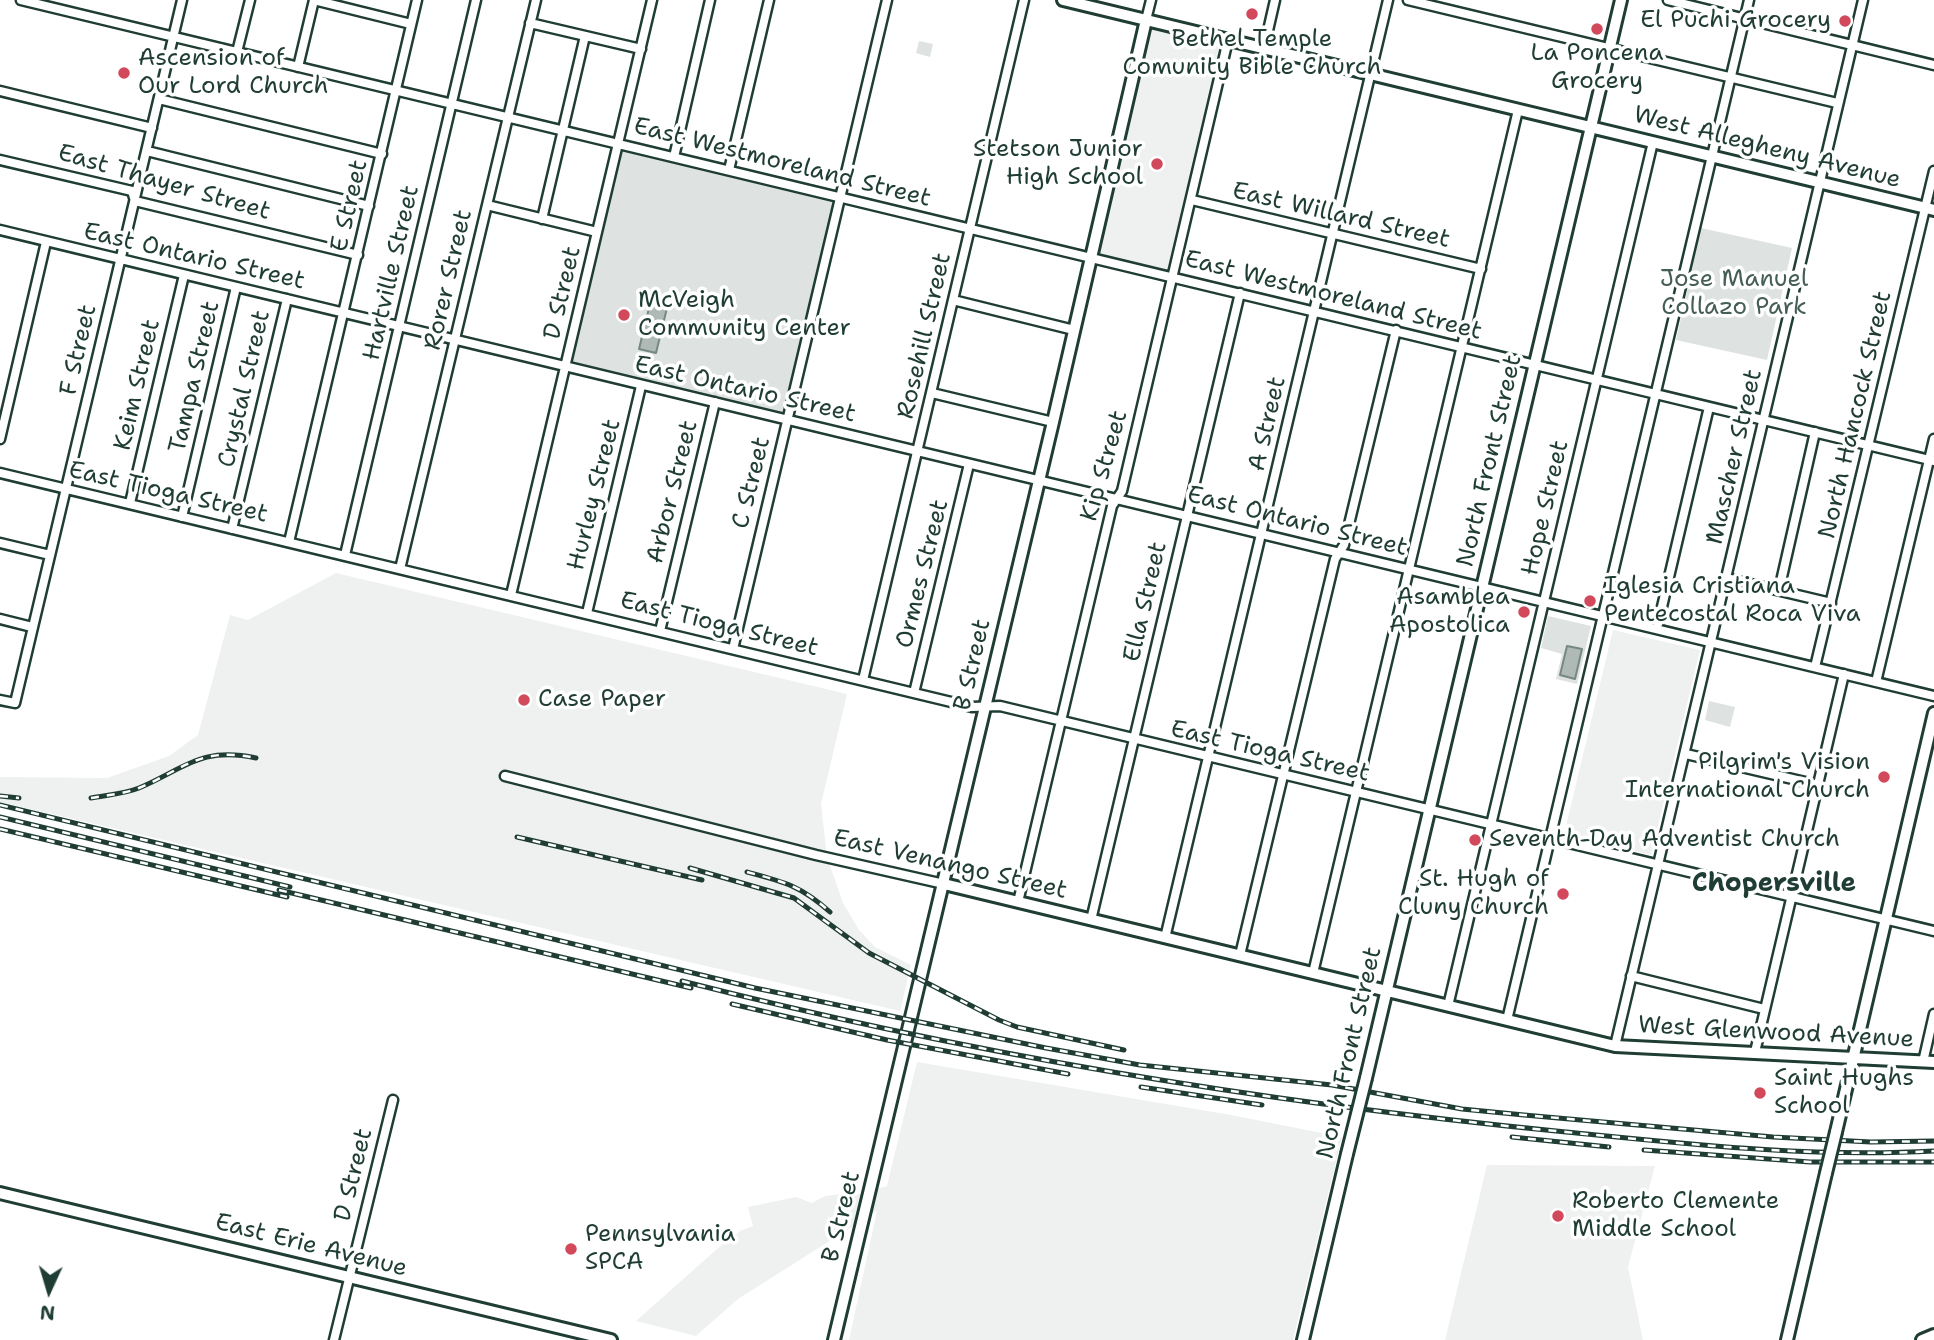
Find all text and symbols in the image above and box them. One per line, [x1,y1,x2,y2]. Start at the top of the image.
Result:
marker: Bethel Temple Comunity Bible Church [1244,6,1260,22]
place label: El Puchi Grocery [1640,7,1831,35]
marker: El Puchi Grocery [1837,13,1853,29]
marker: La Poncena Grocery [1589,21,1605,37]
place label: Bethel Temple Comunity Bible Church [1123,26,1381,82]
place label: La Poncena Grocery [1531,40,1663,96]
place label: Ascension of Our Lord Church [138,45,329,101]
marker: Ascension of Our Lord Church [116,65,132,81]
street label: West Allegheny Avenue [1631,101,1903,195]
street label: East Westmoreland Street [630,112,934,214]
place label: Stetson Junior High School [973,136,1143,192]
street label: East Thayer Street [55,139,273,227]
marker: Stetson Junior High School [1149,156,1165,172]
street label: E Street [325,157,375,255]
street label: East Willard Street [1229,177,1453,255]
street label: Hartville Street [358,183,426,363]
street label: Rorer Street [419,207,479,353]
street label: East Ontario Street [81,218,307,296]
street label: D Street [538,244,588,342]
street label: East Westmoreland Street [1181,245,1485,347]
street label: Rosehill Street [892,250,958,422]
park label: Jose Manuel Collazo Park [1660,266,1808,322]
place label: McVeigh Community Center [638,287,851,343]
street label: North Hancock Street [1813,288,1899,542]
street label: Tampa Street [164,298,226,456]
street label: F Street [55,302,103,398]
marker: McVeigh Community Center [616,307,632,323]
street label: Crystal Street [213,308,277,470]
street label: Keim Street [109,317,167,453]
street label: East Ontario Street [632,351,858,429]
street label: North Front Street [1452,352,1528,570]
street label: Mascher Street [1701,367,1769,547]
street label: A Street [1243,374,1293,474]
street label: Kip Street [1075,407,1135,525]
street label: Hurley Street [562,416,628,574]
street label: Arbor Street [641,418,705,566]
street label: C Street [727,434,777,532]
street label: Hope Street [1516,438,1576,578]
street label: East Tioga Street [66,456,270,530]
street label: East Ontario Street [1184,481,1410,563]
street label: Ormes Street [891,497,955,651]
street label: Ella Street [1118,539,1174,665]
place label: Iglesia Cristiana Pentecostal Roca Viva [1604,573,1861,629]
place label: Asamblea Apostolica [1389,584,1510,640]
street label: East Tioga Street [617,586,821,664]
marker: Iglesia Cristiana Pentecostal Roca Viva [1582,593,1598,609]
marker: Asamblea Apostolica [1516,604,1532,620]
street label: B Street [949,617,997,713]
place label: Case Paper [538,686,666,714]
marker: Case Paper [516,692,532,708]
street label: East Tioga Street [1168,715,1372,789]
place label: Pilgrim's Vision International Church [1625,749,1870,805]
marker: Pilgrim's Vision International Church [1876,769,1892,785]
street label: East Venango Street [830,824,1070,906]
place label: Seventh-Day Adventist Church [1489,826,1840,854]
marker: Seventh-Day Adventist Church [1467,832,1483,848]
place label: St. Hugh of Cluny Church [1398,866,1549,922]
district label: Chopersville [1692,868,1856,900]
marker: St. Hugh of Cluny Church [1555,886,1571,902]
street label: North Front Street [1312,944,1388,1162]
street label: West Glenwood Avenue [1637,1011,1915,1055]
place label: Saint Hughs School [1774,1065,1914,1121]
marker: Saint Hughs School [1752,1085,1768,1101]
street label: D Street [329,1126,379,1224]
street label: B Street [817,1168,867,1266]
place label: Roberto Clemente Middle School [1572,1188,1779,1244]
street label: East Erie Avenue [212,1208,410,1284]
marker: Roberto Clemente Middle School [1550,1208,1566,1224]
place label: Pennsylvania SPCA [585,1221,736,1277]
marker: Pennsylvania SPCA [563,1241,579,1257]
north arrow [14,1256,84,1326]
text: N [39,1299,56,1325]

